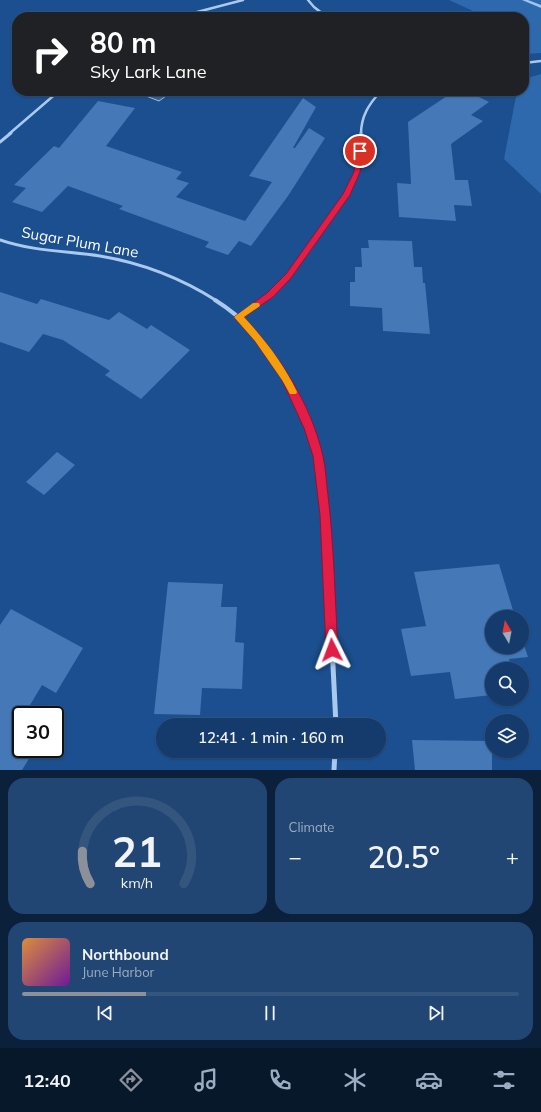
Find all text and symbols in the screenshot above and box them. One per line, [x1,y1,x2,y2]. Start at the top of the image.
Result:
text: 80 m [90,25,156,60]
icon: right [24,28,76,80]
text: Sky Lark Lane [90,60,207,83]
pin [343,134,377,168]
icon: arrive [349,140,371,162]
street label: Sugar Plum Lane [20,222,140,262]
north arrow [485,610,529,654]
map controls [485,610,529,758]
position arrow [311,629,353,671]
button: search [485,662,529,706]
speed limit sign: 30 [12,706,64,758]
button: layers [485,714,529,758]
text: 12:41 · 1 min · 160 m [198,728,344,747]
text: Climate [289,819,334,835]
text: 21 [112,825,162,877]
text: 20.5° [368,838,440,876]
text: − [289,843,302,871]
text: + [506,843,519,871]
text: km/h [121,874,153,892]
text: Northbound [82,945,169,964]
text: June Harbor [82,964,154,980]
icon: previous [94,1002,116,1024]
icon: pause [259,1002,281,1024]
icon: next [425,1002,447,1024]
icon: directions [117,1066,145,1094]
icon: music [192,1066,220,1094]
icon: phone [266,1066,294,1094]
icon: climate [341,1066,369,1094]
icon: car [415,1066,443,1094]
icon: filters [490,1066,518,1094]
text: 12:40 [23,1069,71,1092]

